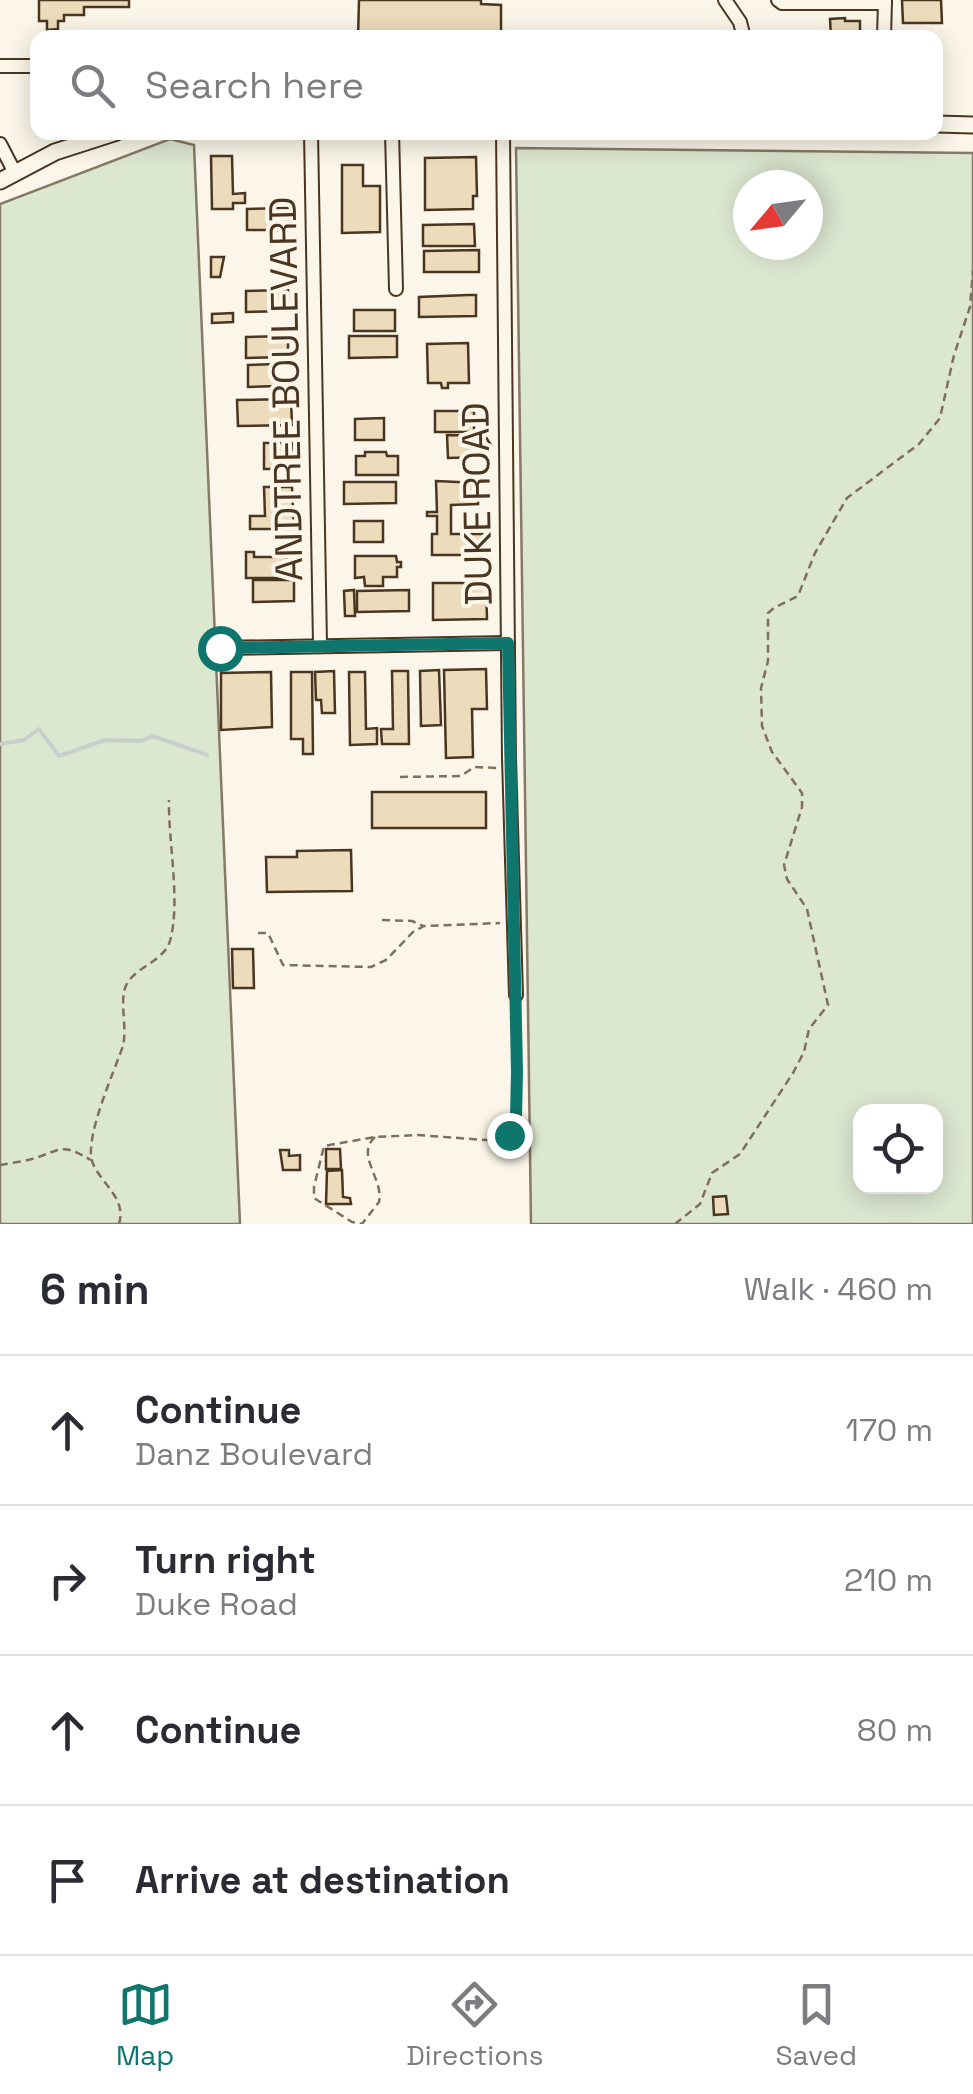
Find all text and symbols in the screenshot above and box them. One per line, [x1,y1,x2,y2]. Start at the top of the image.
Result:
search box [30,30,943,140]
icon: search [65,58,120,113]
text: Search here [145,61,364,109]
north arrow [733,170,823,260]
street label: ANDTREE BOULEVARD [259,196,313,582]
street label: DUKE ROAD [451,402,503,606]
route start [198,626,244,672]
map controls [853,1104,943,1194]
button: locate [853,1104,943,1194]
route end [487,1113,533,1159]
text: 6 min [40,1263,150,1316]
text: Walk · 460 m [744,1269,933,1309]
text: Continue [135,1386,301,1434]
icon: ahead [40,1403,95,1458]
text: 170 m [846,1410,933,1450]
text: Danz Boulevard [135,1434,373,1474]
text: Turn right [135,1536,316,1584]
icon: right [40,1553,95,1608]
text: 210 m [844,1560,933,1600]
text: Duke Road [135,1584,298,1624]
icon: ahead [40,1703,95,1758]
text: Continue [135,1706,301,1754]
text: 80 m [857,1710,933,1750]
icon: arrive [40,1853,95,1908]
text: Arrive at destination [135,1856,510,1904]
tab: Map [116,1977,174,2073]
tab: Directions [406,1977,543,2073]
tab: Saved [775,1977,857,2073]

